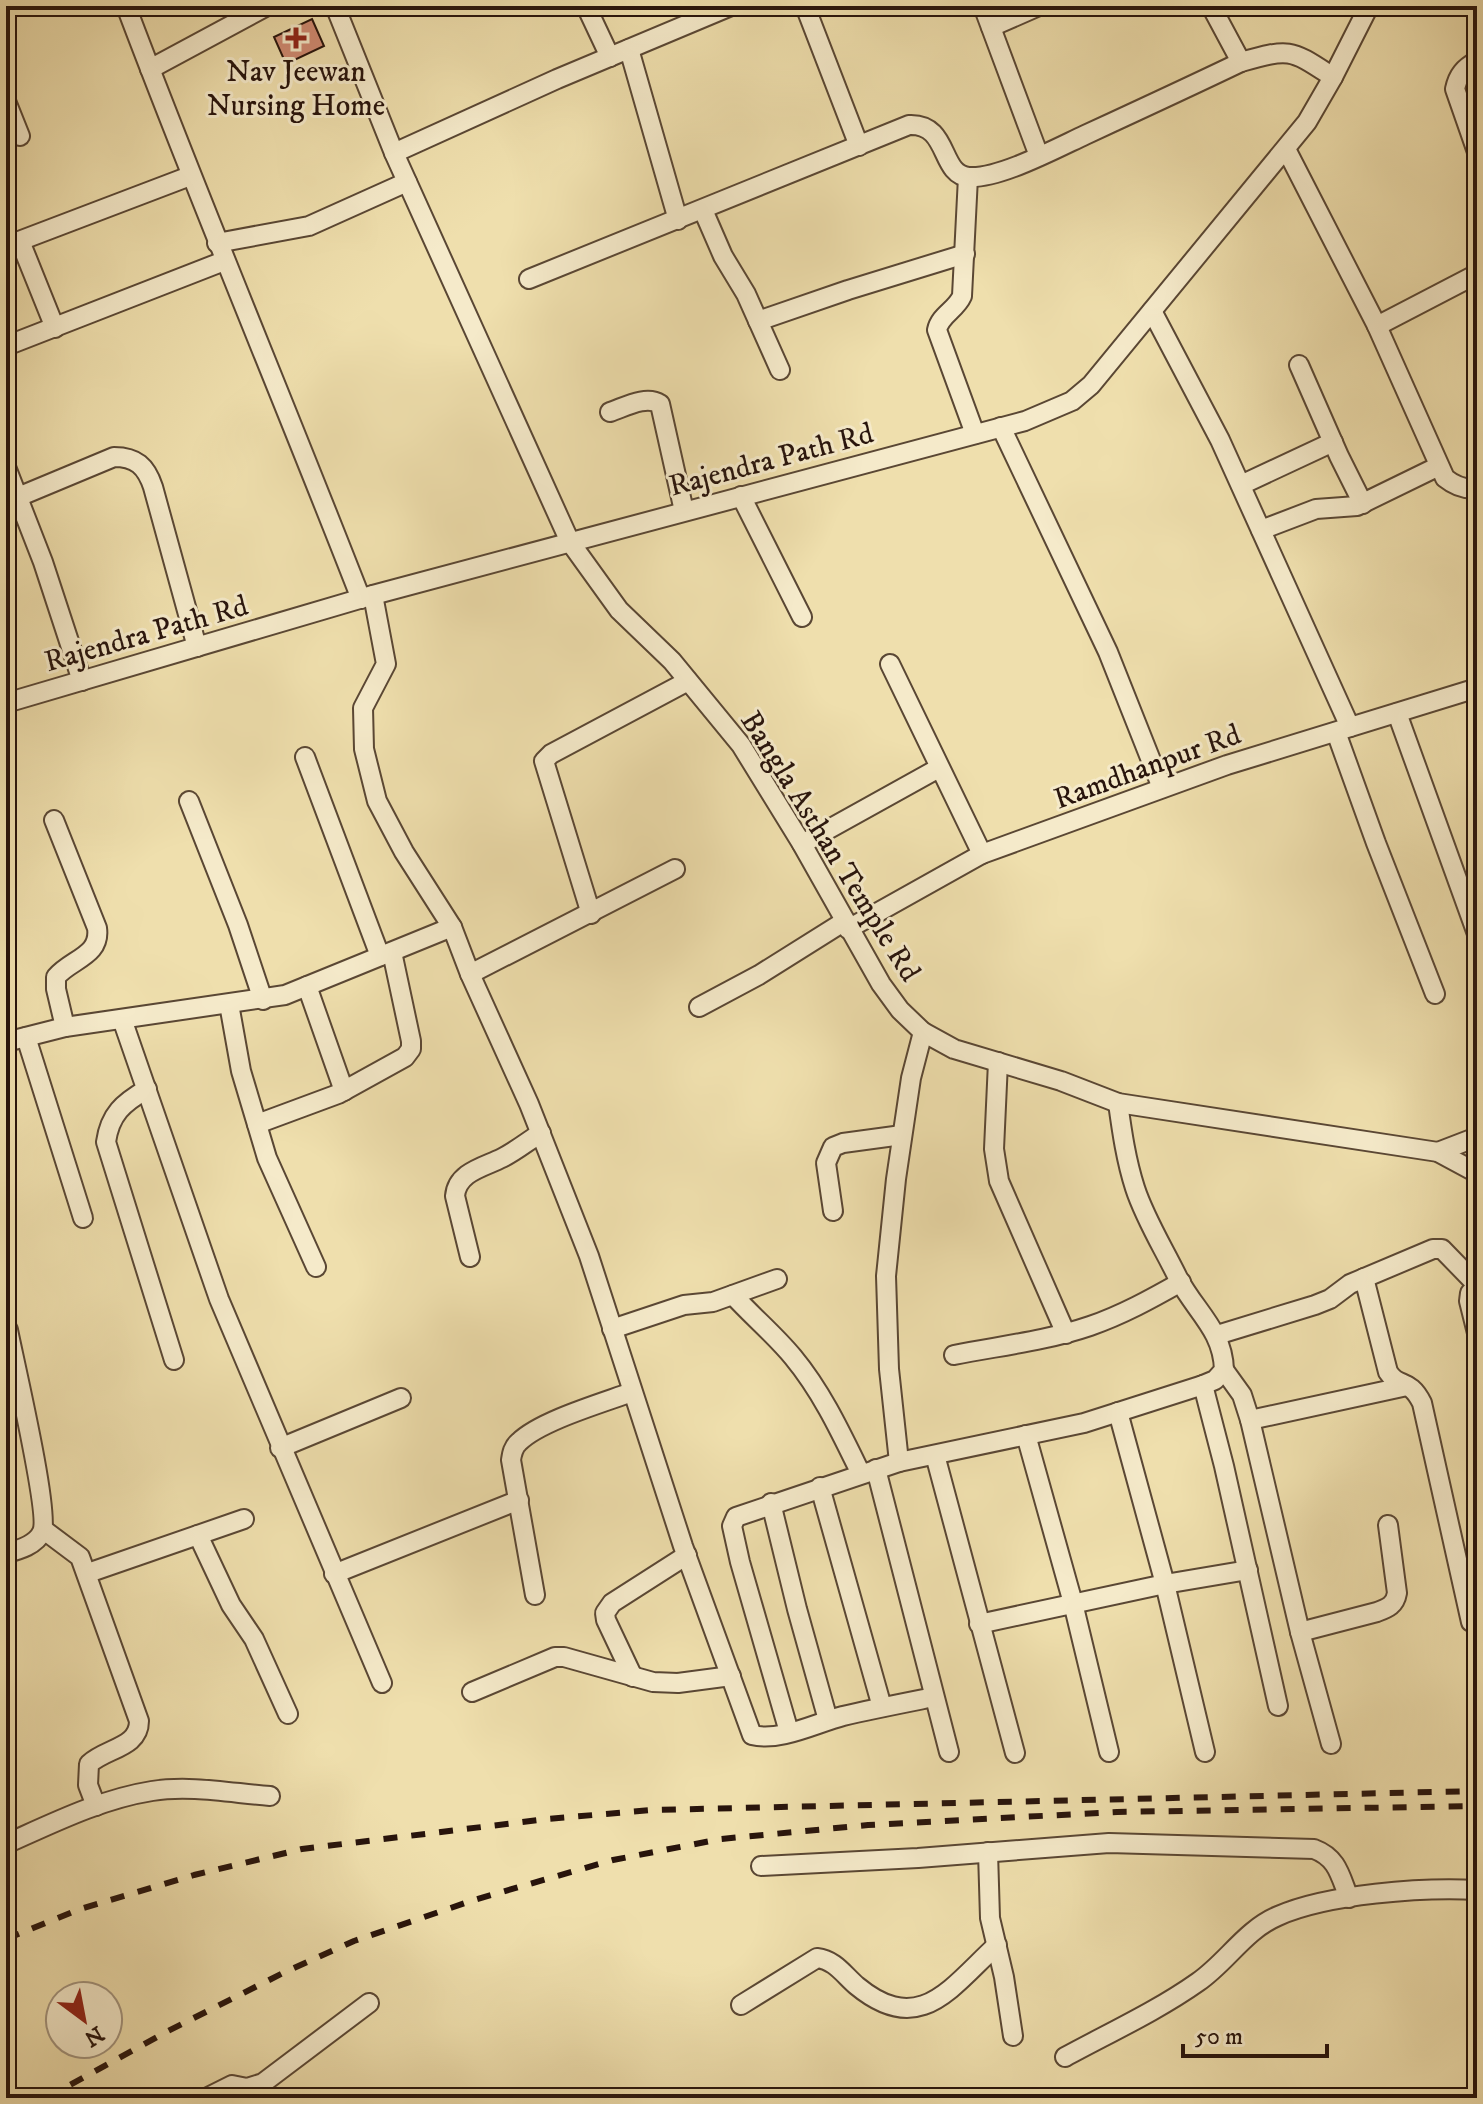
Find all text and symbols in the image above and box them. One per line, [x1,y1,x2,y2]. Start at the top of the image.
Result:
marker: Nav Jeewan Nursing Home [285,27,307,49]
place label: Nav Jeewan Nursing Home [207,54,385,125]
street label: Rajendra Path Rd [665,415,878,506]
street label: Rajendra Path Rd [40,588,253,681]
street label: Bangla Asthan Temple Rd [731,705,928,989]
street label: Ramdhanpur Rd [1049,716,1246,818]
north arrow [44,1980,124,2060]
scale bar [1183,2008,1327,2058]
text: N [79,2019,109,2052]
text: 50 m [1195,2022,1243,2052]

